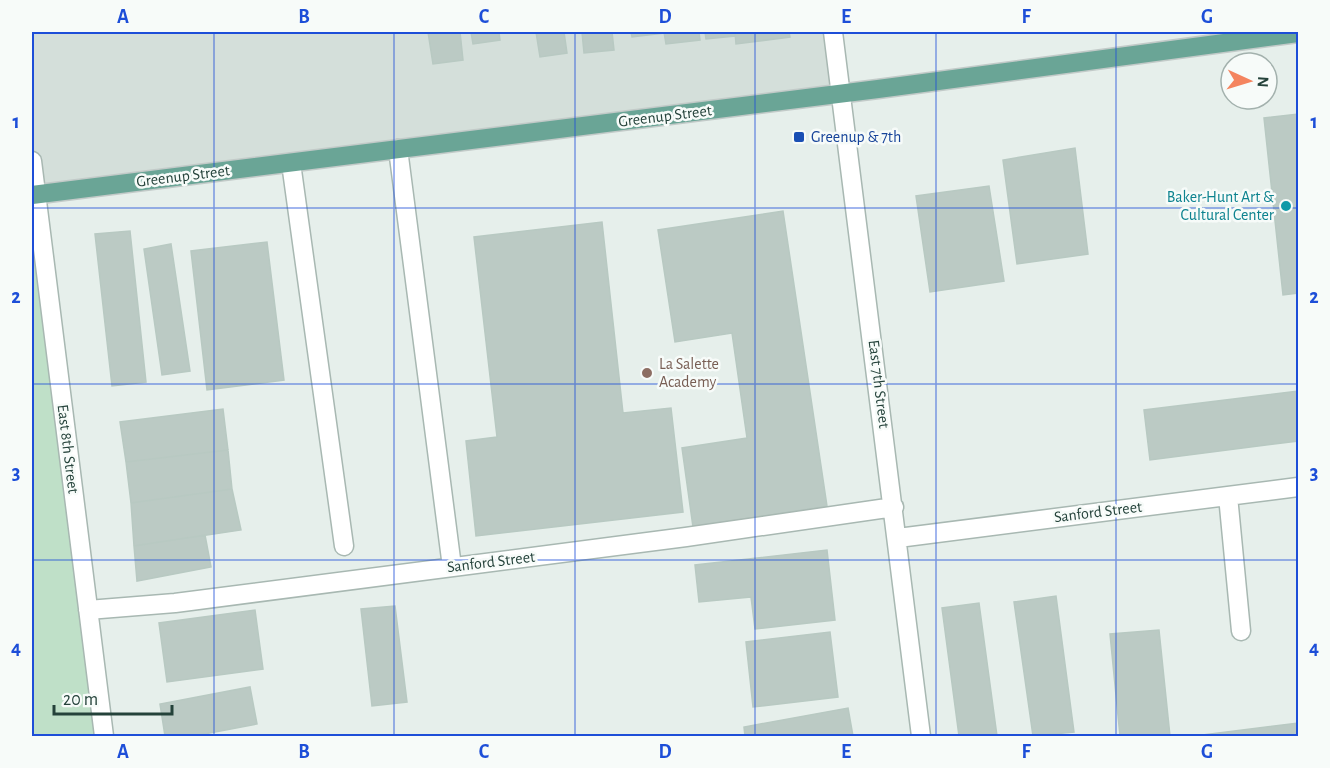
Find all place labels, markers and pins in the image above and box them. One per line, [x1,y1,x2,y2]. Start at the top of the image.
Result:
place label: Greenup & 7th [811,129,901,145]
marker: Greenup & 7th [792,130,806,144]
place label: Baker-Hunt Art & Cultural Center [1167,189,1275,223]
marker: Baker-Hunt Art & Cultural Center [1279,199,1293,213]
place label: La Salette Academy [659,356,719,391]
marker: La Salette Academy [640,366,654,380]

